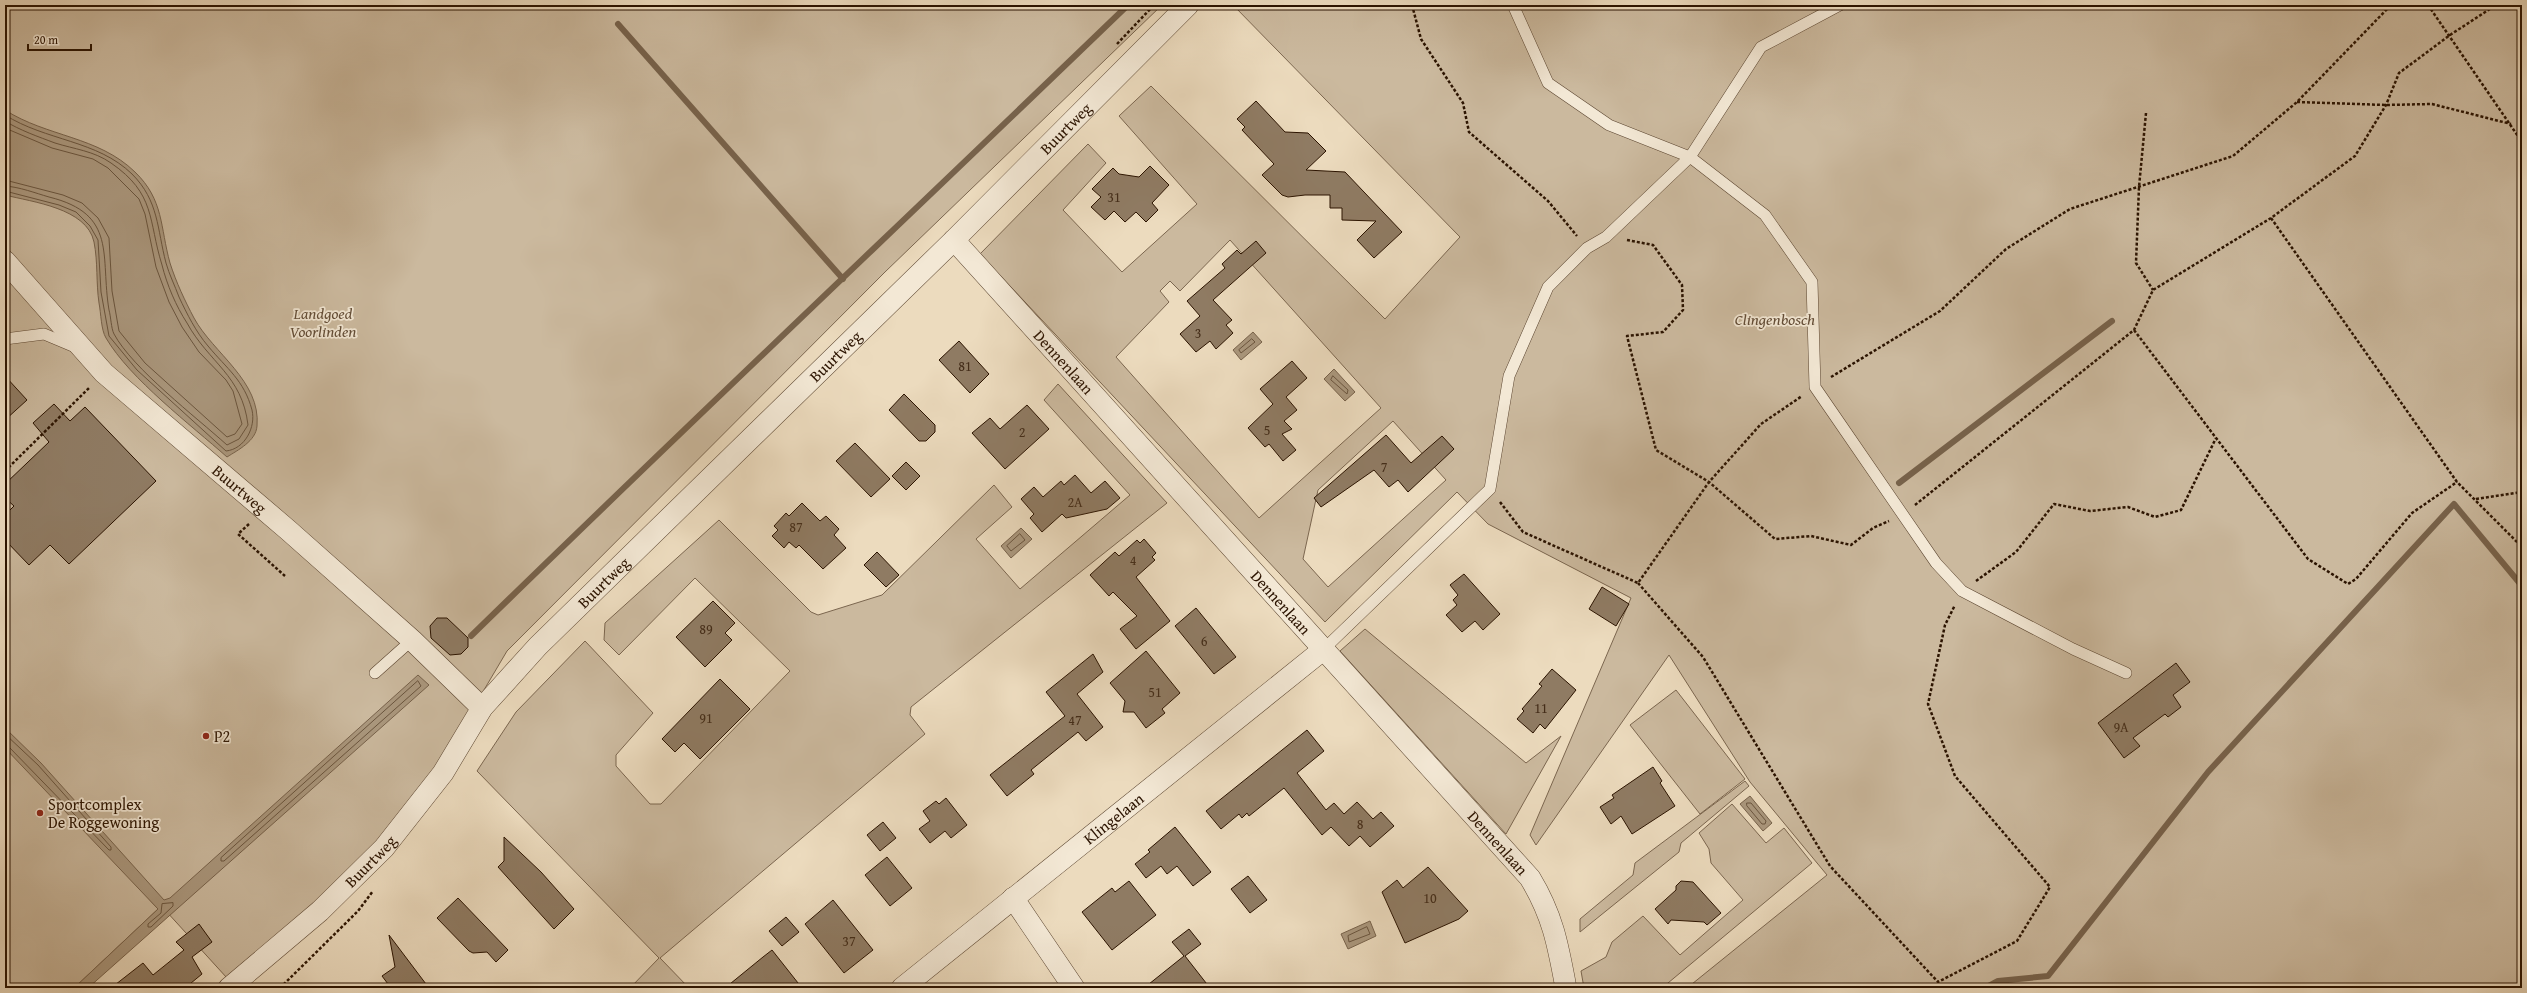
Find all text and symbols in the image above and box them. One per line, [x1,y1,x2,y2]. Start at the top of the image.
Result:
scale bar [28,26,91,52]
text: 20 m [34,31,58,48]
street label: Buurtweg [1034,97,1097,160]
house number: 31 [1107,187,1121,207]
park label: Landgoed Voorlinden [290,301,356,343]
park label: Clingenbosch [1735,307,1815,331]
house number: 3 [1195,323,1201,343]
street label: Dennenlaan [1028,324,1100,400]
street label: Buurtweg [803,325,867,387]
house number: 81 [958,356,972,376]
house number: 5 [1264,420,1270,440]
house number: 2 [1019,422,1025,442]
house number: 7 [1381,457,1388,477]
street label: Buurtweg [207,459,272,519]
house number: 2A [1067,492,1083,512]
house number: 87 [789,517,803,537]
house number: 4 [1130,550,1137,570]
street label: Buurtweg [572,551,635,614]
street label: Dennenlaan [1245,564,1317,640]
house number: 89 [699,619,713,639]
house number: 6 [1201,631,1208,651]
house number: 51 [1148,682,1162,702]
house number: 11 [1534,698,1548,718]
house number: 91 [699,708,713,728]
house number: 47 [1068,710,1082,730]
house number: 9A [2113,717,2129,737]
place label: P2 [214,724,230,748]
marker: P2 [201,731,211,741]
street label: Klingelaan [1078,787,1149,850]
place label: Sportcomplex De Roggewoning [48,792,159,834]
street label: Dennenlaan [1462,805,1534,881]
marker: Sportcomplex De Roggewoning [35,808,45,818]
house number: 8 [1357,814,1364,834]
street label: Buurtweg [339,830,402,893]
house number: 10 [1423,888,1437,908]
house number: 37 [842,931,856,951]

